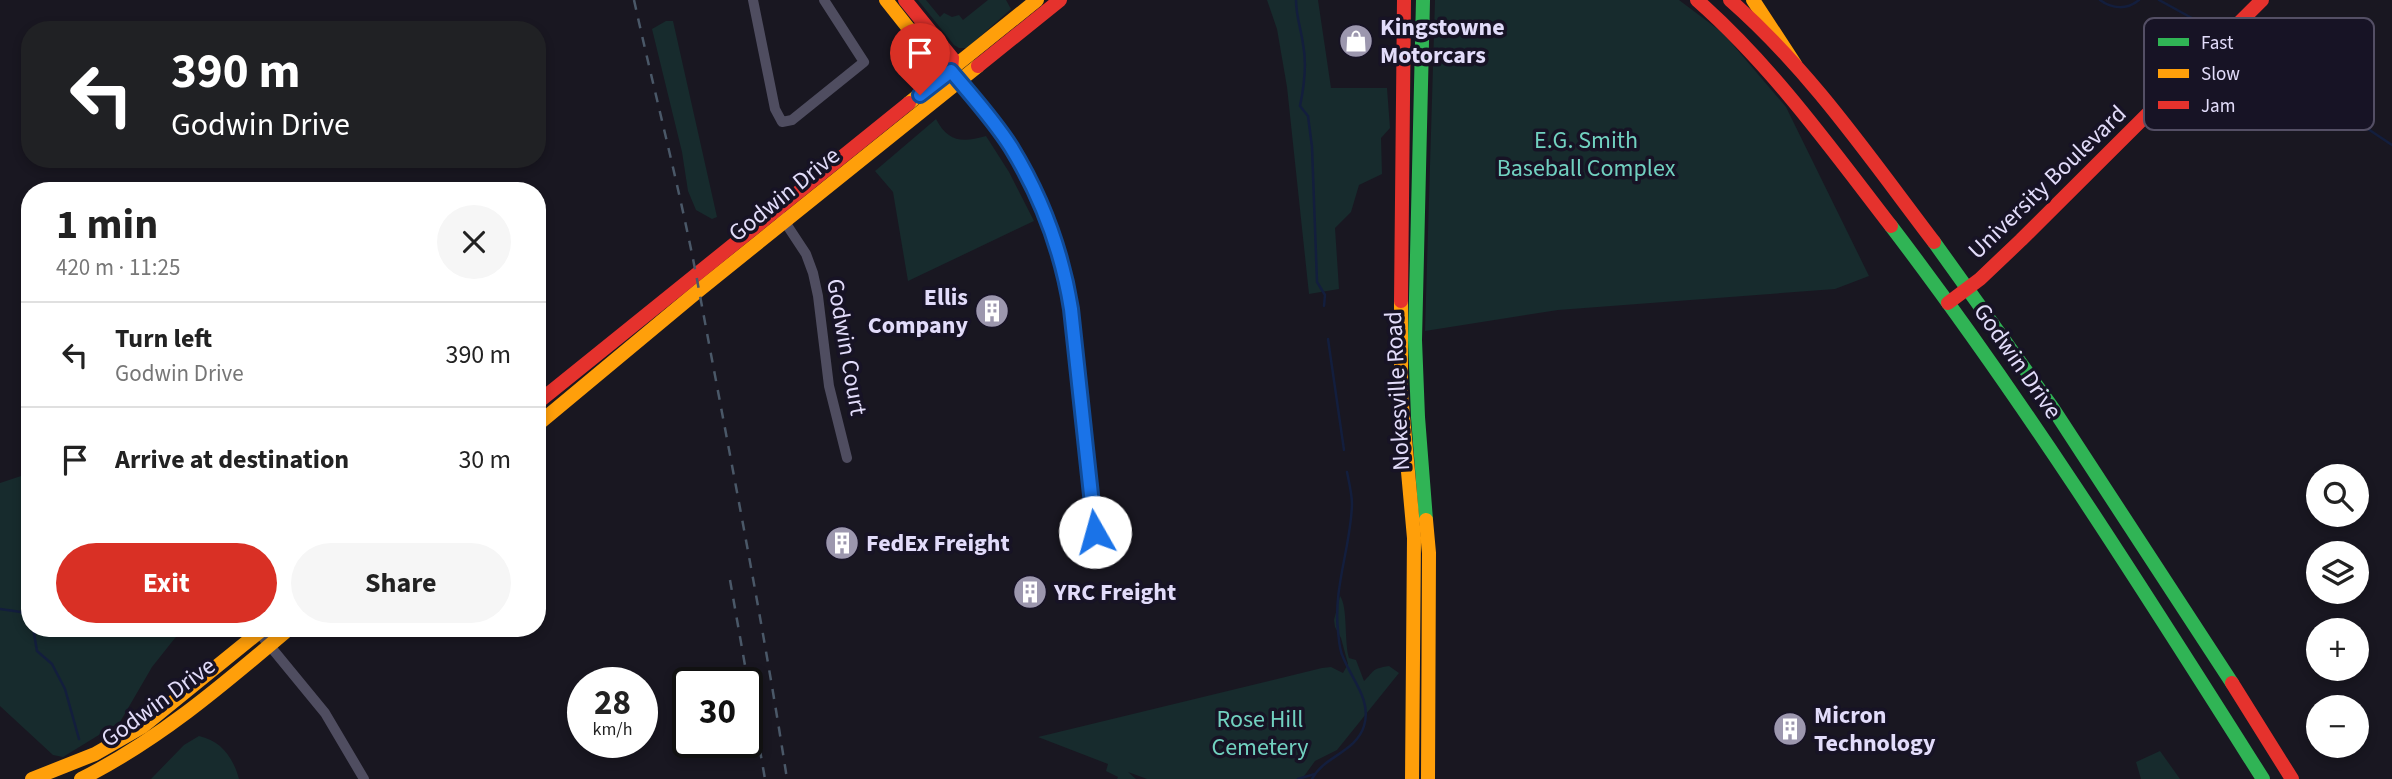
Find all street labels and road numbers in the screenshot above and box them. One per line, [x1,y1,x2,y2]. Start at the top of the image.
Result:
street label: University Boulevard [1960,97,2134,267]
street label: Godwin Drive [721,139,847,250]
street label: Godwin Court [817,276,876,418]
street label: Godwin Drive [1965,296,2070,426]
street label: Nokesville Road [1376,310,1419,472]
street label: Godwin Drive [94,649,223,756]

